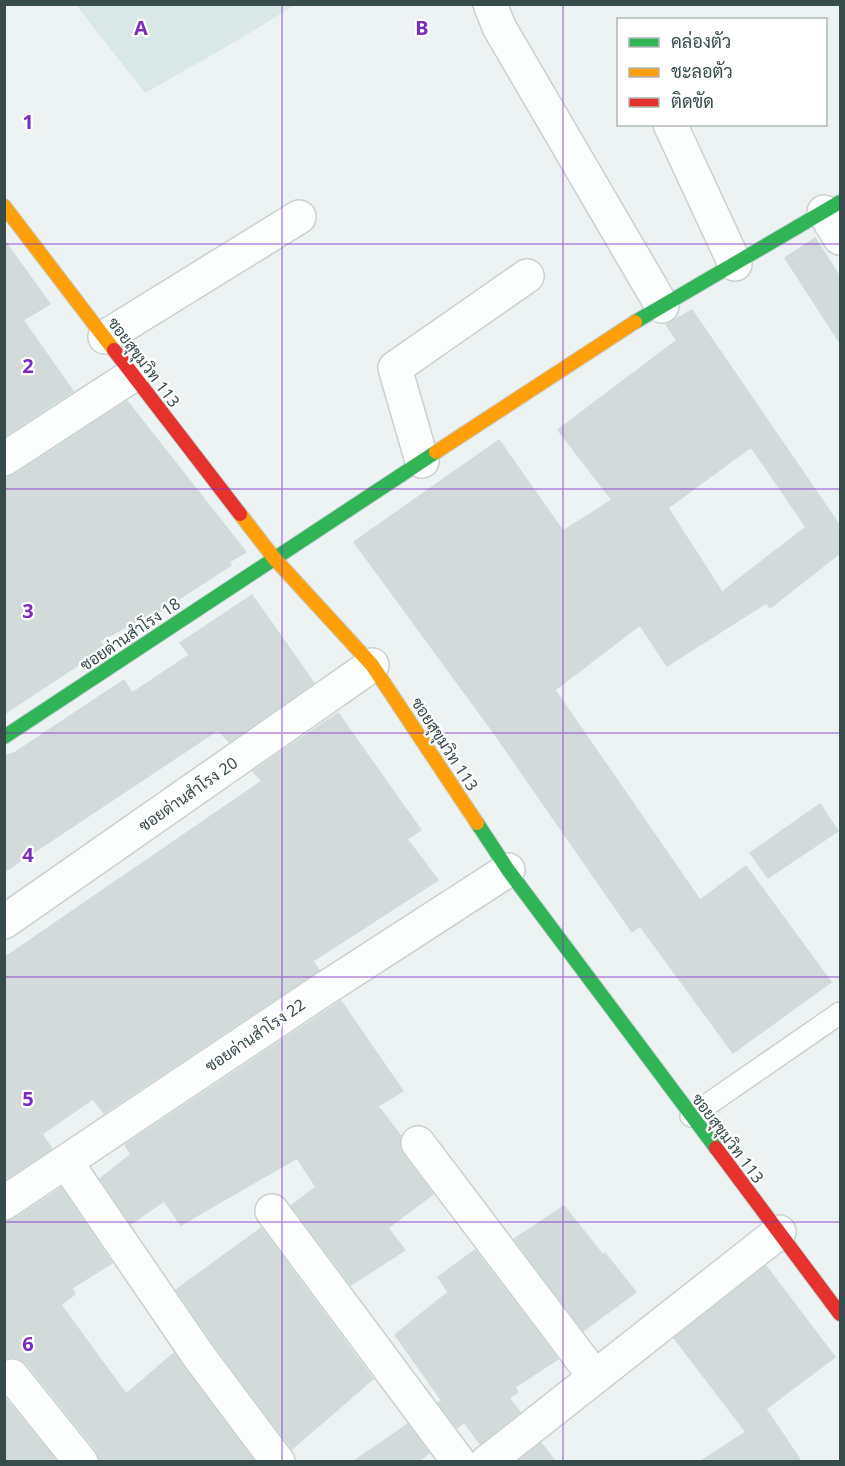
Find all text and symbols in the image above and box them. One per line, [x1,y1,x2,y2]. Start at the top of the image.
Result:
text: A [134,14,148,41]
text: B [415,14,429,41]
legend [617,18,827,126]
text: คล่องตัว [671,29,731,53]
text: ชะลอตัว [671,59,733,83]
text: ติดขัด [671,89,714,113]
text: 1 [22,108,34,135]
street label: ซอยสุขุมวิท 113 [102,313,185,412]
text: 2 [22,352,34,379]
street label: ซอยด่านสำโรง 18 [76,592,184,676]
text: 3 [22,597,34,624]
street label: ซอยสุขุมวิท 113 [406,693,483,796]
street label: ซอยด่านสำโรง 20 [134,752,242,836]
text: 4 [22,841,34,868]
street label: ซอยด่านสำโรง 22 [201,993,309,1077]
text: 5 [22,1085,34,1112]
street label: ซอยสุขุมวิท 113 [686,1089,769,1188]
text: 6 [22,1330,34,1357]

